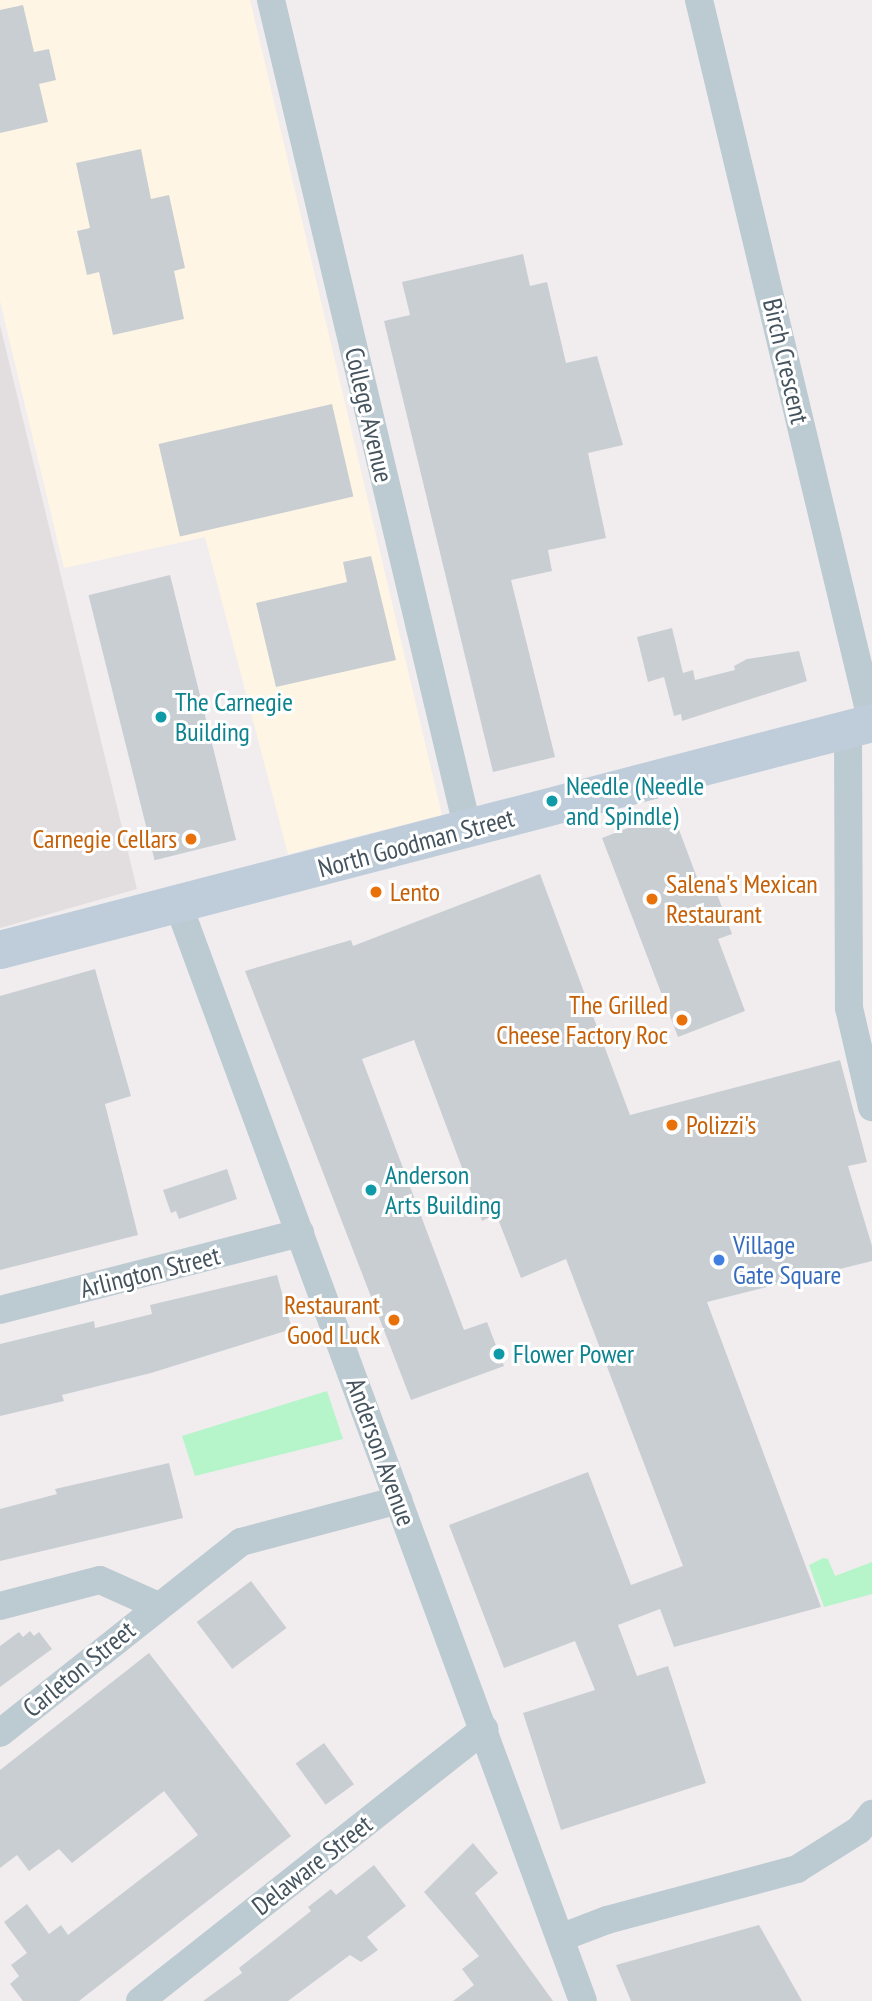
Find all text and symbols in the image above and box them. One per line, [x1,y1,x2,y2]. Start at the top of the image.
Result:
street label: Birch Crescent [756,295,816,427]
street label: College Avenue [338,344,400,486]
place label: The Carnegie Building [175,686,293,748]
marker: The Carnegie Building [153,709,169,725]
place label: Needle (Needle and Spindle) [566,770,704,832]
marker: Needle (Needle and Spindle) [544,793,560,809]
street label: North Goodman Street [315,802,517,884]
place label: Carnegie Cellars [32,823,177,855]
marker: Carnegie Cellars [183,831,199,847]
place label: Salena's Mexican Restaurant [666,868,818,930]
place label: Lento [390,876,440,908]
marker: Lento [368,884,384,900]
marker: Salena's Mexican Restaurant [644,891,660,907]
place label: The Grilled Cheese Factory Roc [495,989,668,1050]
marker: The Grilled Cheese Factory Roc [674,1012,690,1028]
place label: Polizzi's [686,1109,756,1141]
marker: Polizzi's [664,1117,680,1133]
place label: Anderson Arts Building [385,1159,501,1220]
marker: Anderson Arts Building [363,1182,379,1198]
place label: Village Gate Square [733,1229,841,1290]
street label: Arlington Street [77,1240,223,1304]
marker: Village Gate Square [711,1252,727,1268]
place label: Restaurant Good Luck [284,1289,380,1350]
marker: Restaurant Good Luck [386,1312,402,1328]
place label: Flower Power [513,1338,634,1370]
marker: Flower Power [491,1346,507,1362]
street label: Anderson Avenue [340,1374,422,1530]
street label: Carleton Street [17,1614,141,1724]
street label: Delaware Street [246,1808,378,1922]

